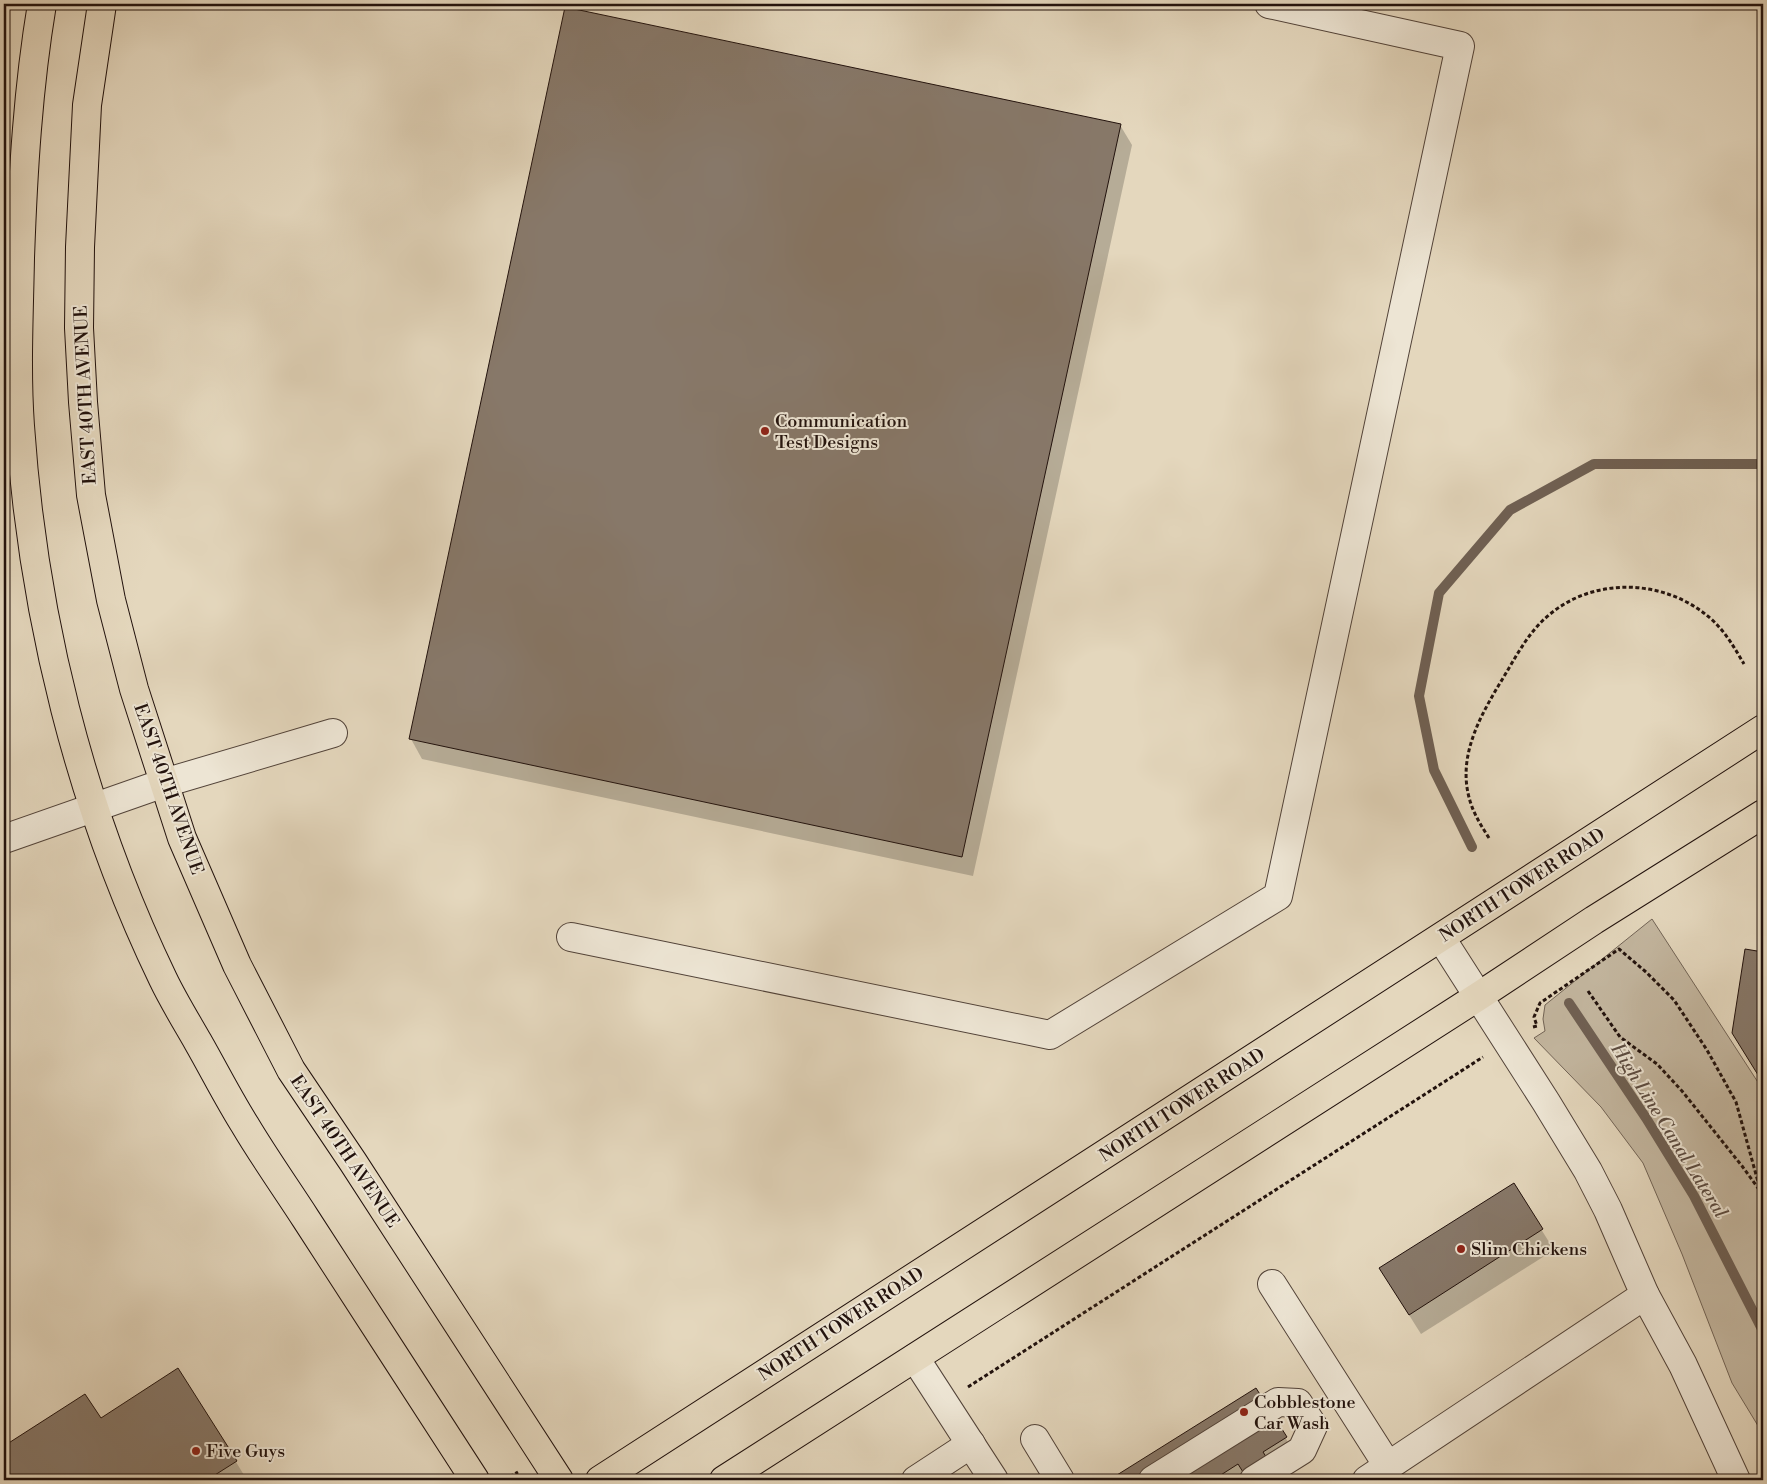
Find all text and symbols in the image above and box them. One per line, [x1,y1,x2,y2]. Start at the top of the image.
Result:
street label: EAST 40TH AVENUE [69,305,102,485]
place label: Communication Test Designs [775,410,908,454]
marker: Communication Test Designs [759,425,771,437]
street label: EAST 40TH AVENUE [128,701,209,878]
street label: NORTH TOWER ROAD [1435,823,1609,948]
water label: High Line Canal Lateral [1605,1038,1733,1223]
street label: NORTH TOWER ROAD [1095,1043,1269,1168]
street label: EAST 40TH AVENUE [285,1070,404,1232]
place label: Slim Chickens [1471,1238,1587,1261]
marker: Slim Chickens [1455,1243,1467,1255]
street label: NORTH TOWER ROAD [754,1262,928,1387]
place label: Cobblestone Car Wash [1254,1391,1356,1435]
marker: Cobblestone Car Wash [1238,1406,1250,1418]
place label: Five Guys [206,1440,285,1463]
marker: Five Guys [190,1445,202,1457]

